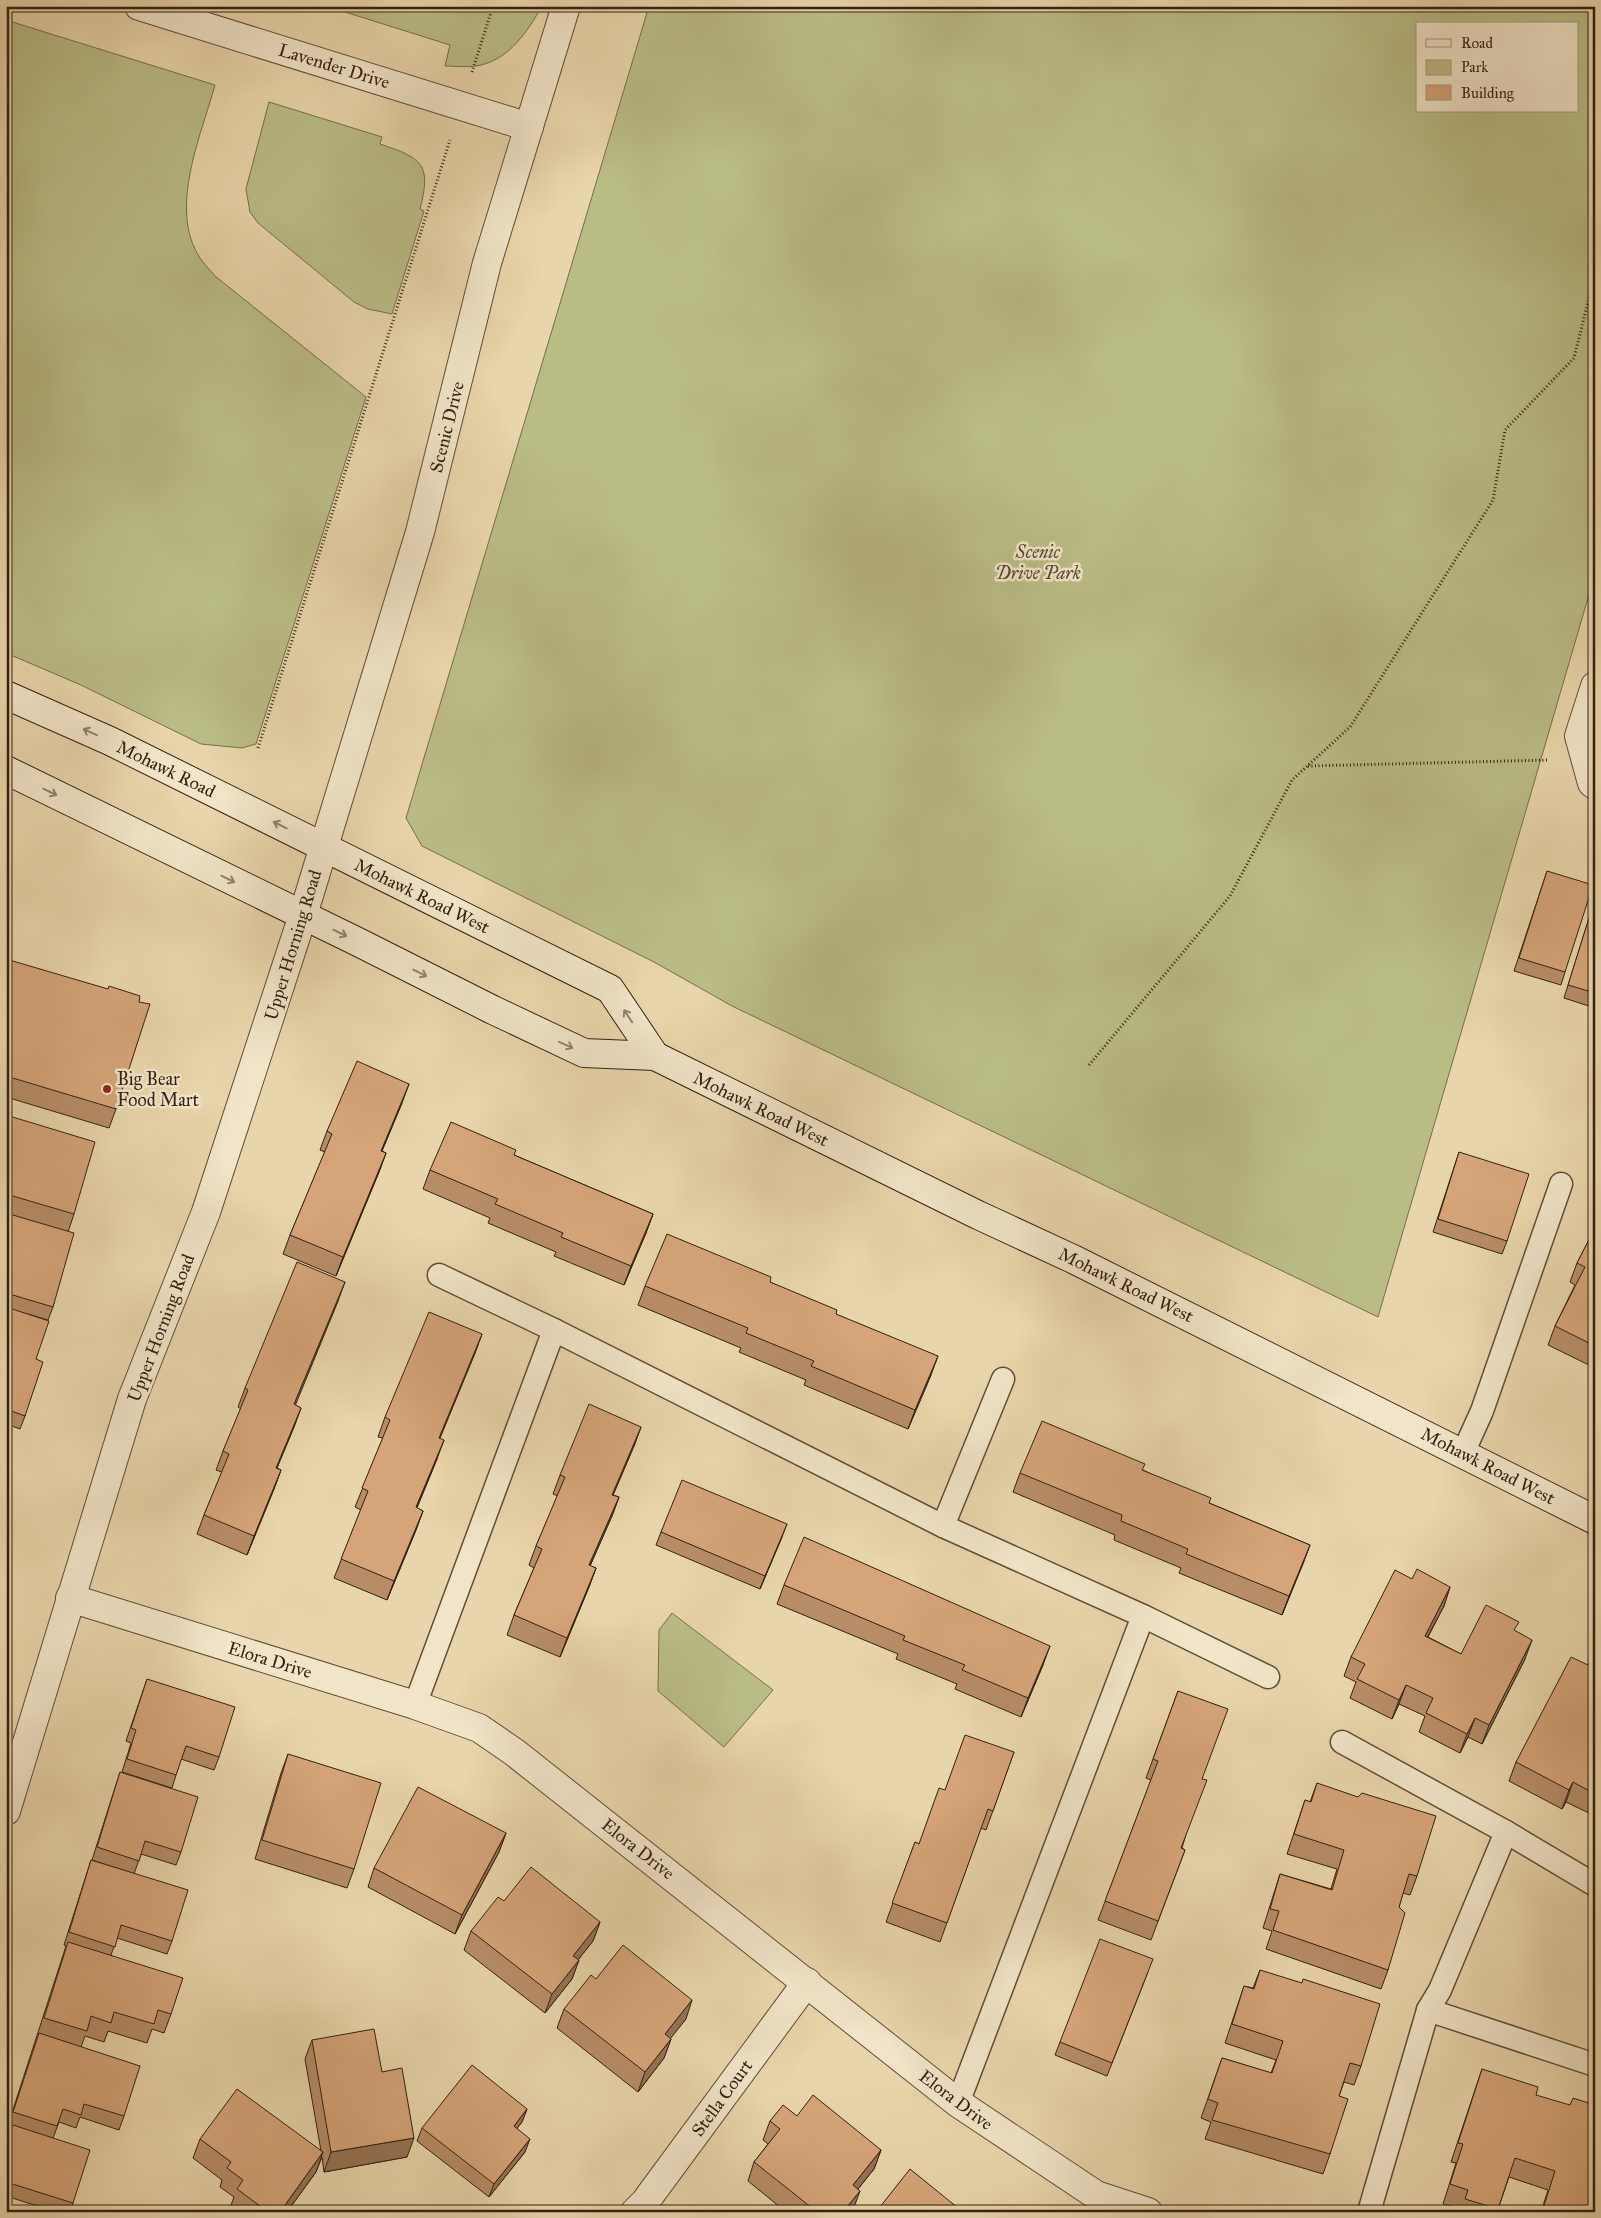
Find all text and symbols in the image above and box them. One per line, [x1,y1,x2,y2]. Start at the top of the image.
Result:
legend [1416,22,1578,112]
text: Road [1461,34,1493,52]
street label: Lavender Drive [276,39,392,93]
text: Park [1461,58,1488,76]
text: Building [1461,84,1515,102]
street label: Scenic Drive [425,379,469,475]
park label: Scenic Drive Park [995,541,1081,584]
one-way arrow [83,727,98,736]
street label: Mohawk Road [113,736,219,802]
one-way arrow [42,788,57,797]
one-way arrow [273,820,288,829]
street label: Mohawk Road West [351,854,494,939]
street label: Upper Horning Road [260,867,327,1023]
one-way arrow [220,875,235,884]
one-way arrow [332,929,347,938]
one-way arrow [413,968,428,978]
one-way arrow [623,1009,633,1023]
one-way arrow [558,1040,573,1050]
street label: Mohawk Road West [690,1067,833,1152]
place label: Big Bear Food Mart [117,1068,200,1111]
marker: Big Bear Food Mart [101,1083,113,1095]
street label: Mohawk Road West [1055,1243,1198,1328]
street label: Upper Horning Road [123,1251,200,1405]
street label: Mohawk Road West [1417,1423,1559,1510]
street label: Elora Drive [225,1637,315,1683]
street label: Elora Drive [597,1814,679,1884]
street label: Stella Court [687,2055,758,2141]
street label: Elora Drive [915,2065,997,2135]

